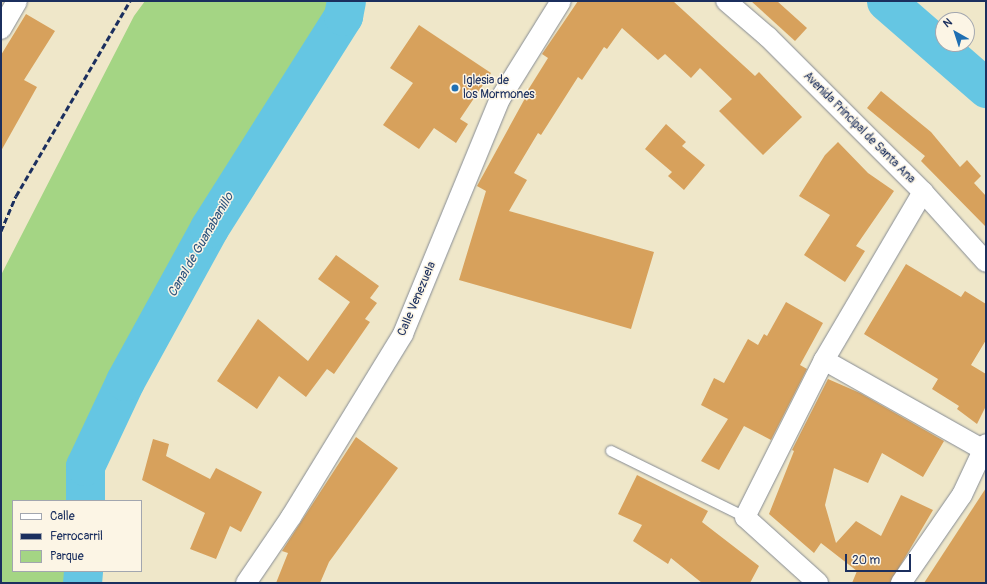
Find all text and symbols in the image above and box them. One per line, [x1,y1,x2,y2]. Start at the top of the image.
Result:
north arrow [935,12,975,52]
text: N [941,16,955,30]
street label: Avenida Principal de Santa Ana [800,69,918,187]
place label: Iglesia de los Mormones [463,74,535,102]
marker: Iglesia de los Mormones [450,83,460,93]
water label: Canal de Guanabanillo [165,190,237,300]
street label: Calle Venezuela [395,260,439,338]
legend [12,500,142,572]
text: Calle [50,509,75,524]
text: Ferrocarril [50,529,103,544]
scale bar [847,546,913,572]
text: Parque [50,549,84,564]
text: 20 m [852,553,880,568]

